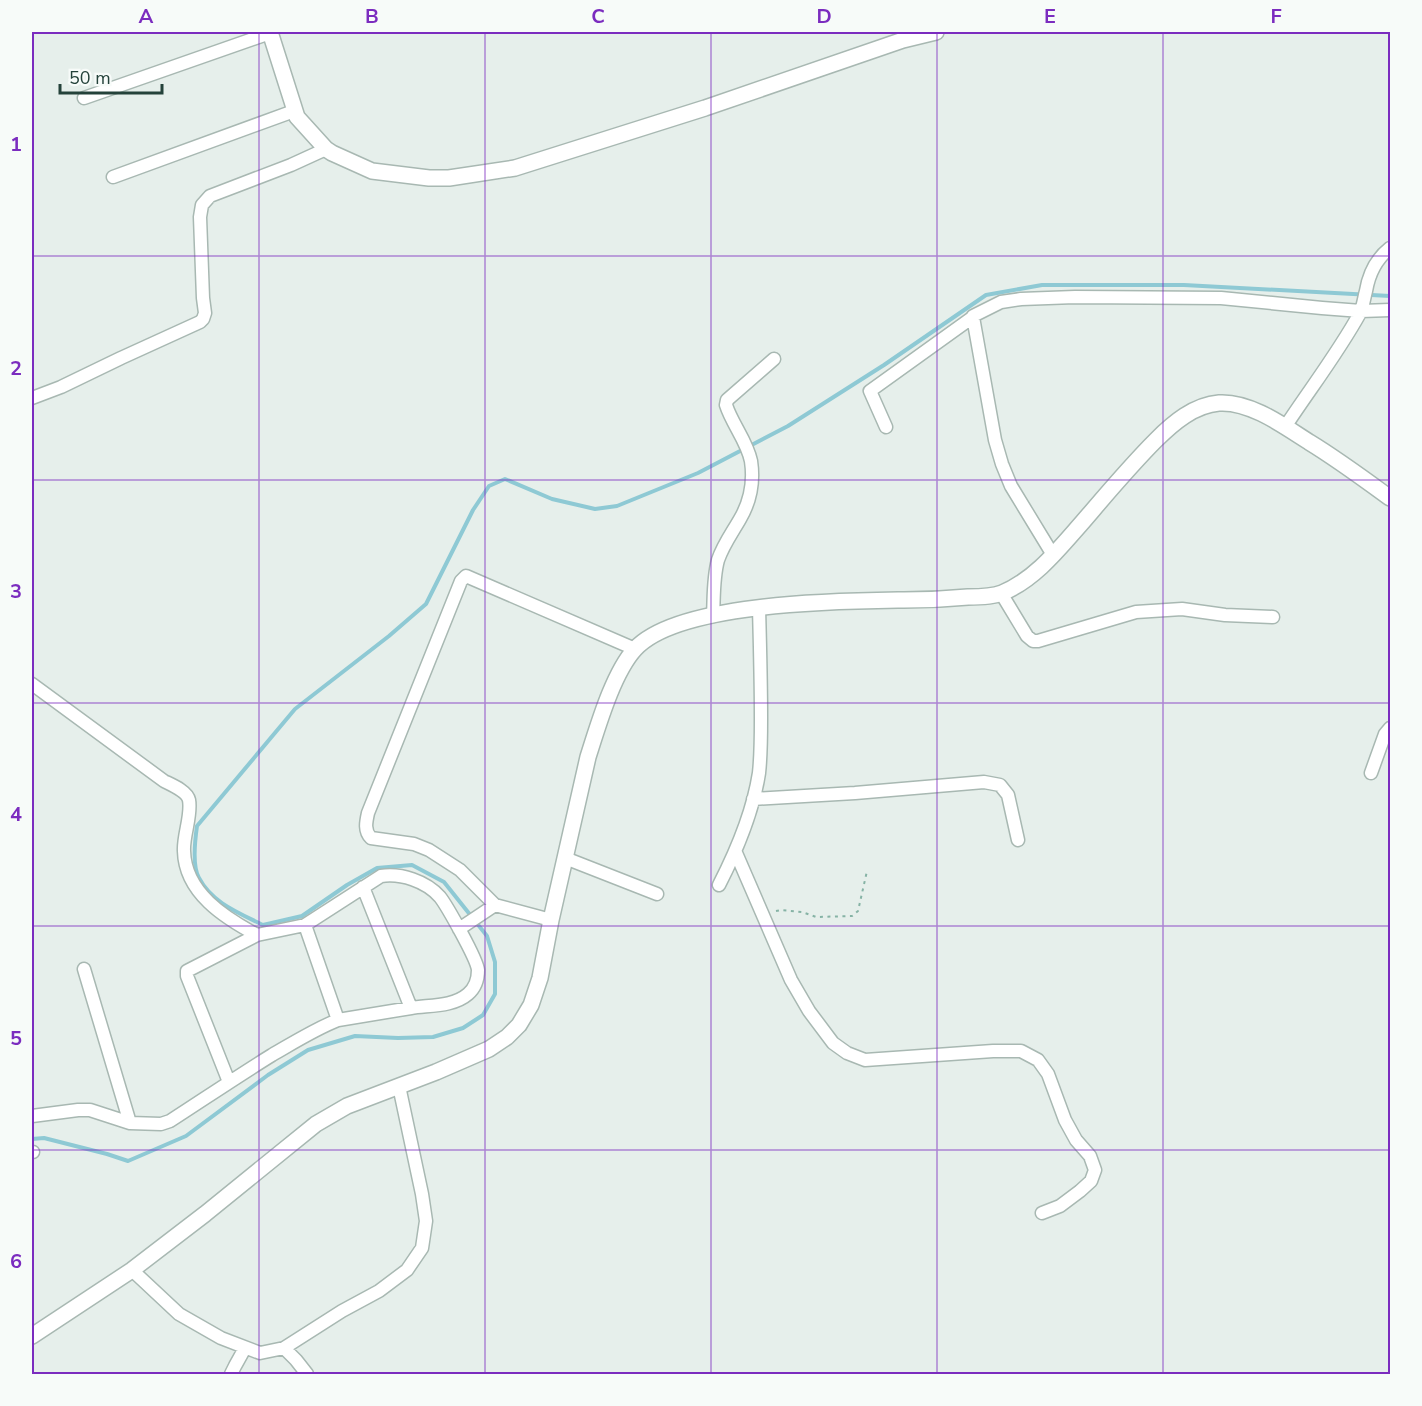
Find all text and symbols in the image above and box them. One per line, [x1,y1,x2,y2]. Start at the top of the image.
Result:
text: A [139,3,154,30]
text: B [365,3,379,30]
text: C [591,3,605,30]
text: D [816,3,832,30]
text: E [1044,3,1056,30]
text: F [1270,3,1282,30]
scale bar [60,57,162,95]
text: 50 m [69,66,111,90]
text: 1 [10,131,22,158]
text: 2 [10,355,22,382]
text: 3 [10,578,22,605]
text: 4 [10,801,22,828]
text: 5 [10,1025,22,1052]
text: 6 [10,1248,22,1275]

